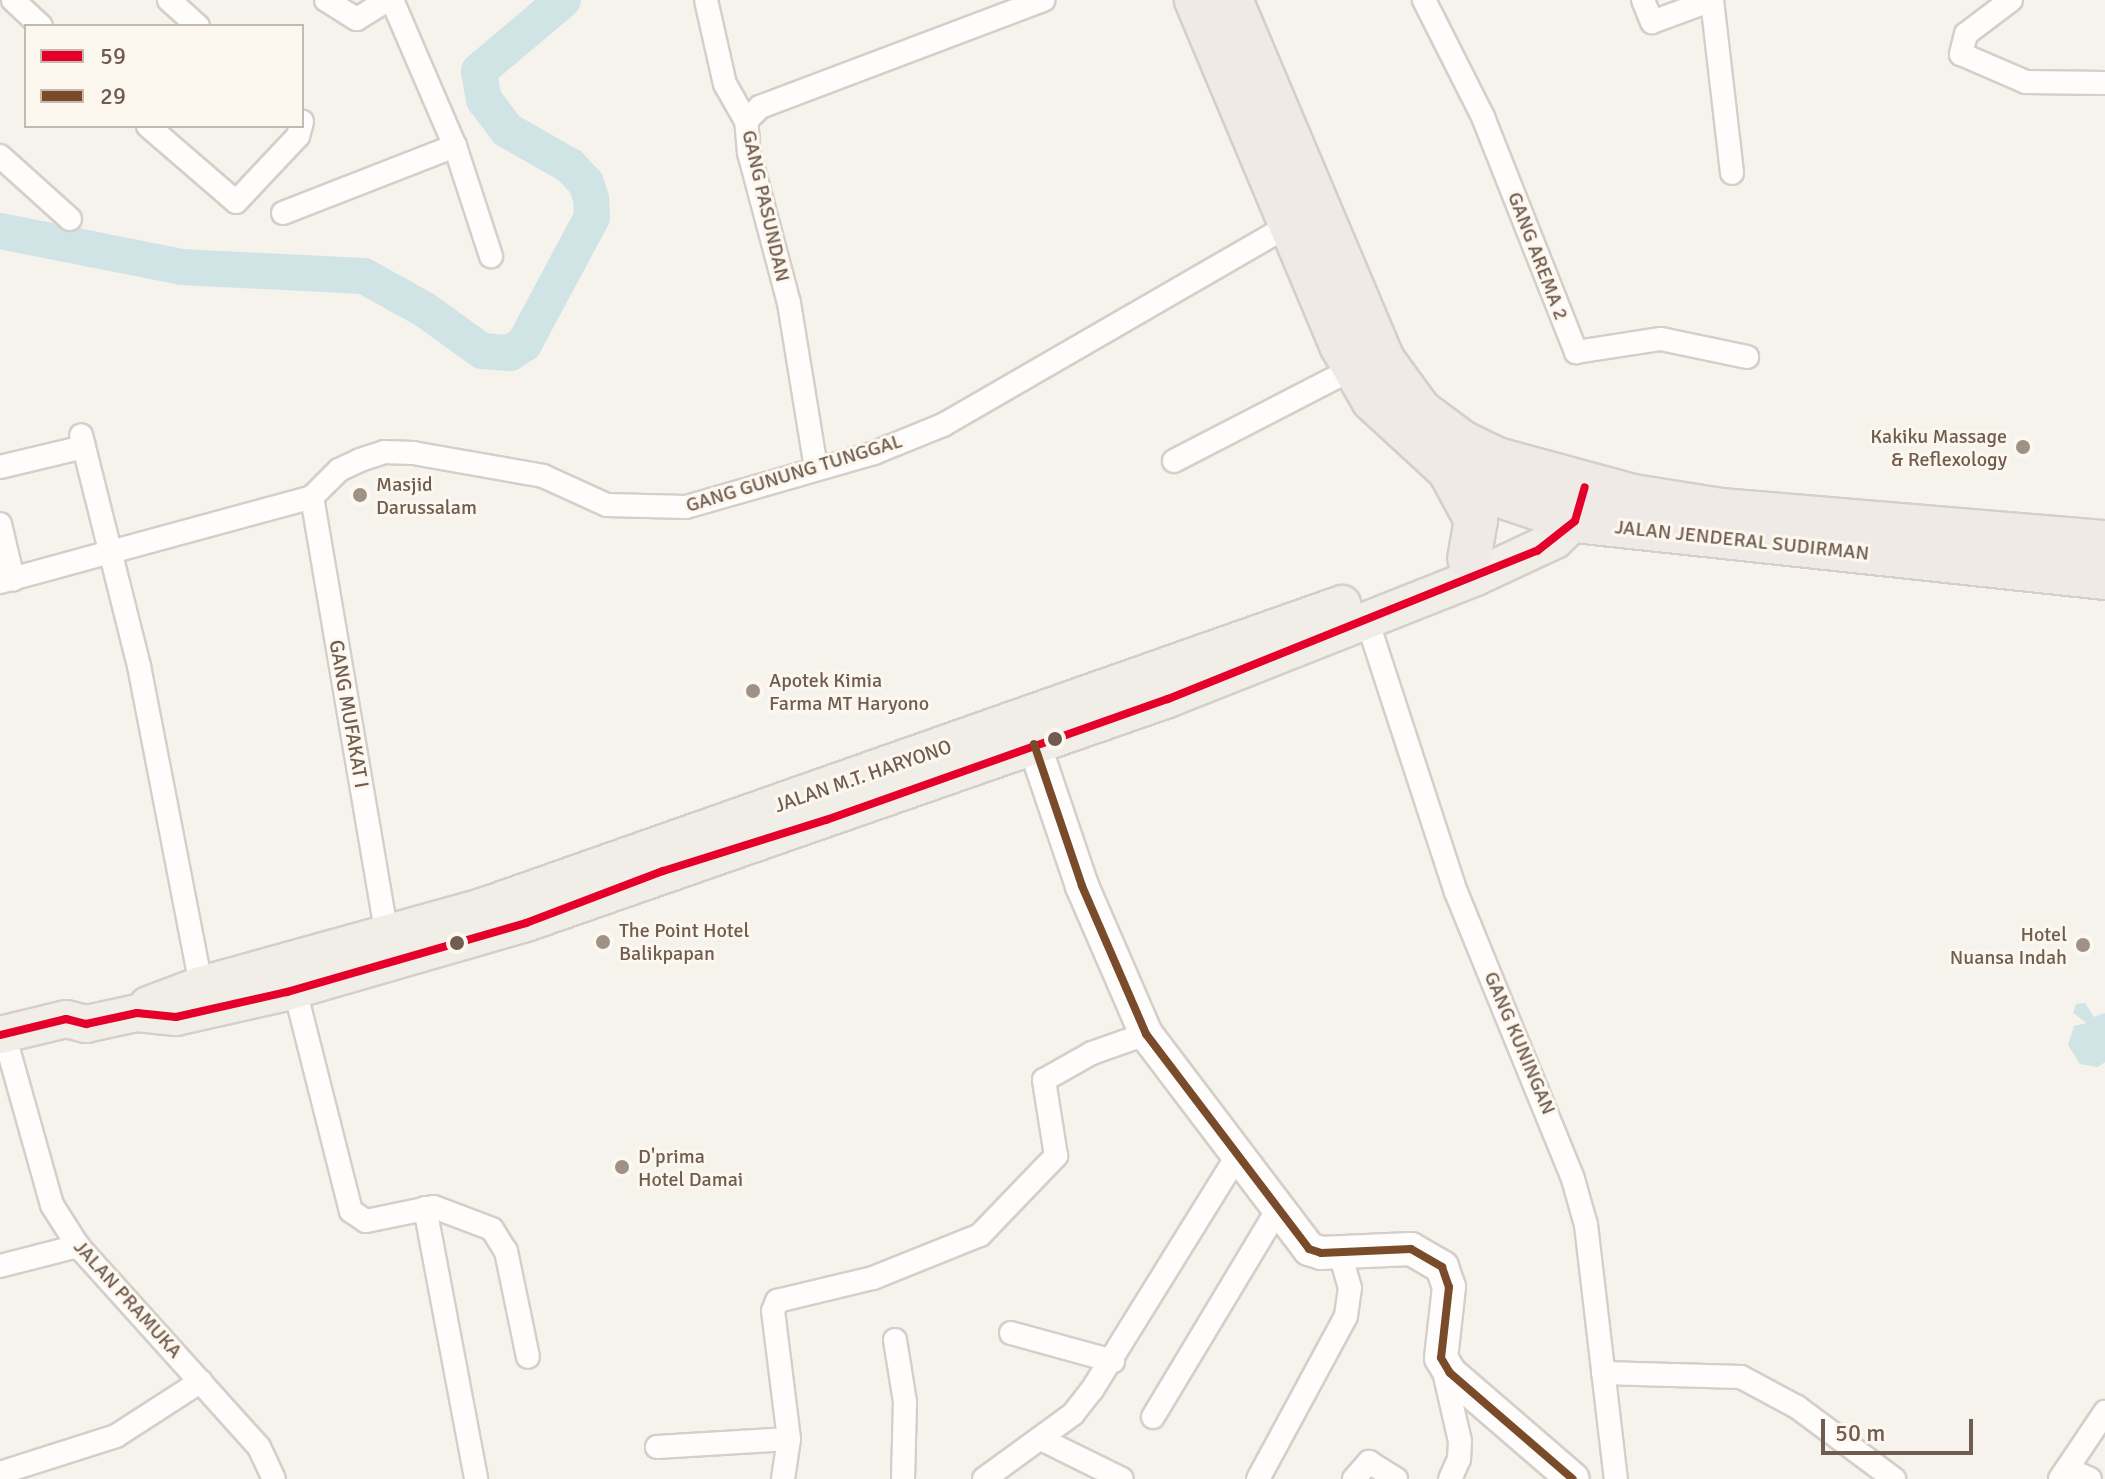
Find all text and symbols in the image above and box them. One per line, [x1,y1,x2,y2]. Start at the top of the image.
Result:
legend [24,24,304,128]
text: 59 [100,41,126,71]
text: 29 [100,81,126,111]
street label: GANG PASUNDAN [737,128,795,284]
street label: GANG AREMA 2 [1503,189,1573,323]
place label: Kakiku Massage & Reflexology [1870,424,2007,471]
street label: GANG GUNUNG TUNGGAL [683,429,905,517]
marker: Kakiku Massage & Reflexology [2014,438,2032,456]
place label: Masjid Darussalam [376,472,477,519]
marker: Masjid Darussalam [351,486,369,504]
street label: JALAN JENDERAL SUDIRMAN [1614,515,1870,565]
street label: GANG MUFAKAT I [324,638,374,790]
place label: Apotek Kimia Farma MT Haryono [769,668,929,715]
marker: Apotek Kimia Farma MT Haryono [744,682,762,700]
unlabelled marker [1047,731,1063,747]
street label: JALAN M.T. HARYONO [771,734,955,818]
place label: The Point Hotel Balikpapan [619,918,749,965]
place label: Hotel Nuansa Indah [1950,922,2067,969]
marker: The Point Hotel Balikpapan [594,933,612,951]
unlabelled marker [449,935,465,951]
marker: Hotel Nuansa Indah [2074,936,2092,954]
street label: GANG KUNINGAN [1479,968,1561,1118]
place label: D'prima Hotel Damai [638,1144,743,1191]
marker: D'prima Hotel Damai [613,1158,631,1176]
street label: JALAN PRAMUKA [69,1235,187,1363]
scale bar [1825,1403,1977,1453]
text: 50 m [1835,1418,1885,1448]

